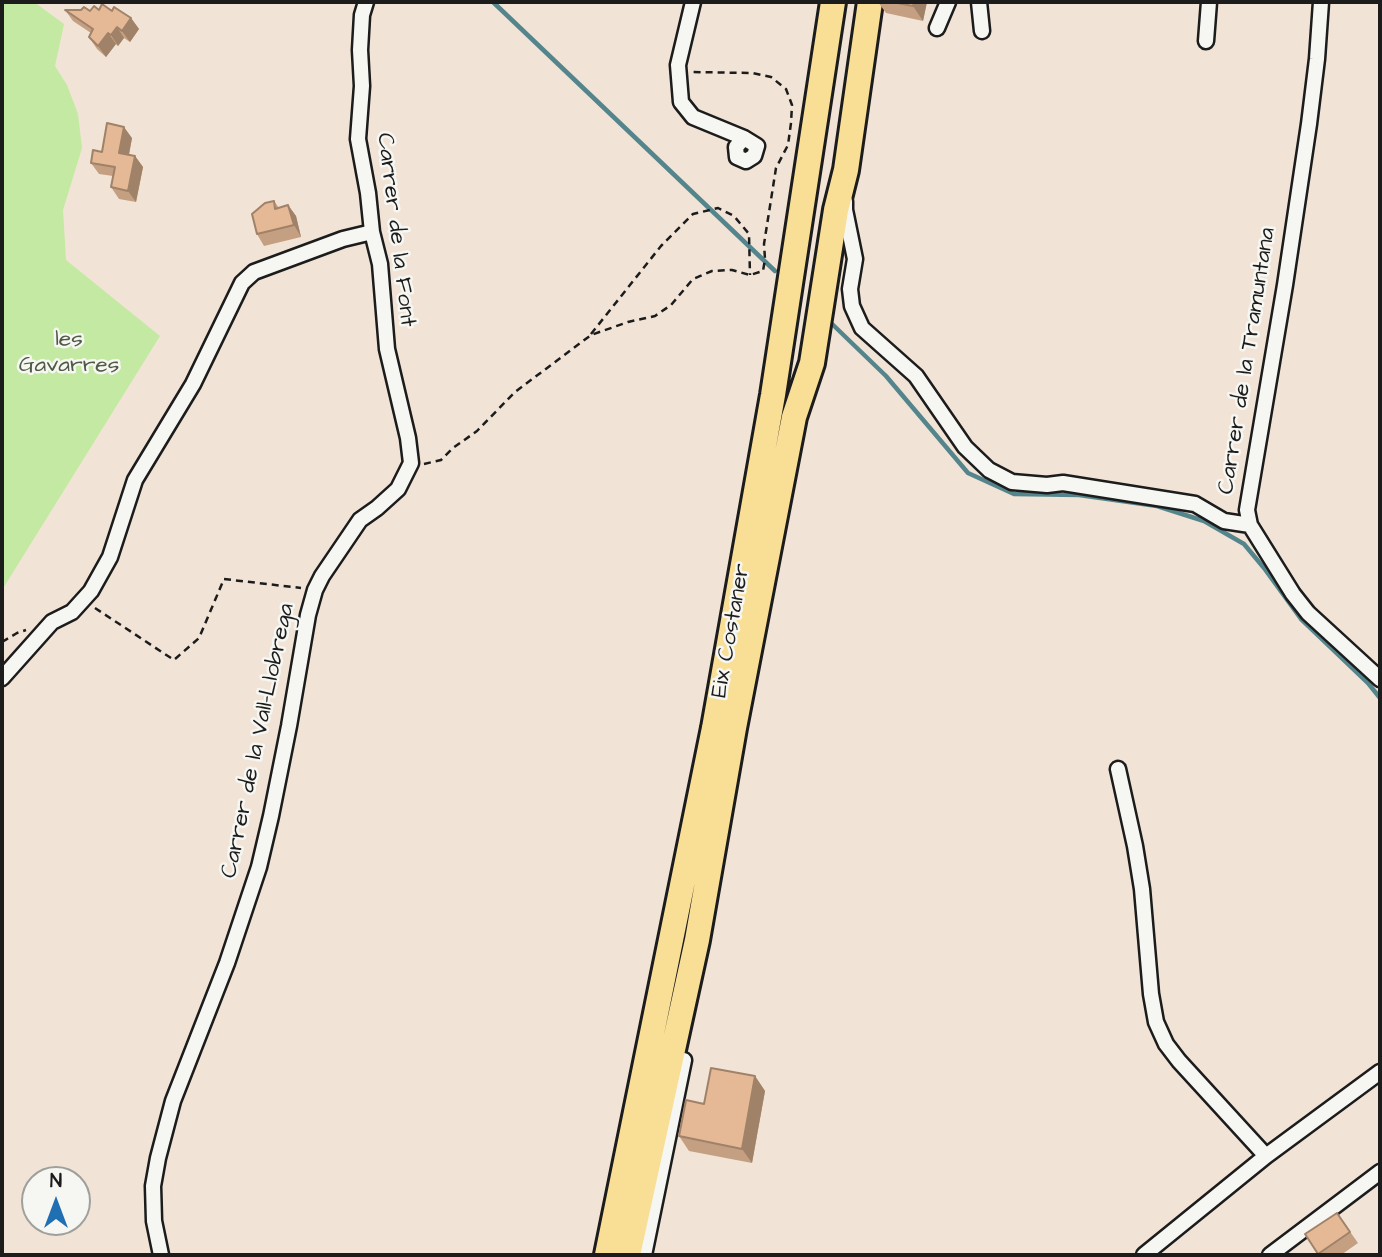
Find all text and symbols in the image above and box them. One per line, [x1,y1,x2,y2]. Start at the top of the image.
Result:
street label: Carrer de la Font [369,131,421,329]
street label: Carrer de la Tramuntana [1213,226,1283,496]
park label: les Gavarres [19,326,119,380]
street label: Eix Costaner [707,562,757,700]
street label: Carrer de la Vall-Llobrega [216,601,302,881]
north arrow [21,1166,91,1236]
text: N [50,1168,62,1195]

